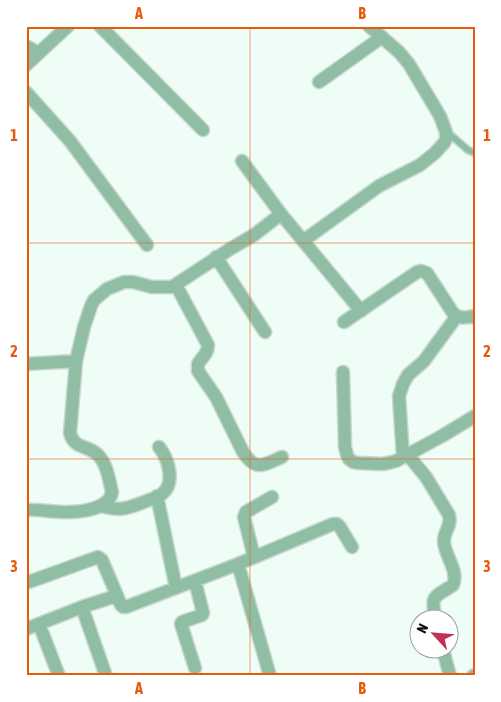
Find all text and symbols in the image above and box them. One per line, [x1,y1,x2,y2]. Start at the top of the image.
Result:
text: A [134,4,143,22]
text: B [358,4,366,22]
text: 1 [10,126,18,144]
text: 1 [483,126,491,144]
text: 2 [10,342,18,360]
text: 2 [483,342,491,360]
text: 3 [10,557,18,575]
text: 3 [483,557,491,575]
north arrow [408,610,458,660]
text: N [413,621,431,636]
text: A [134,679,143,697]
text: B [358,679,366,697]

